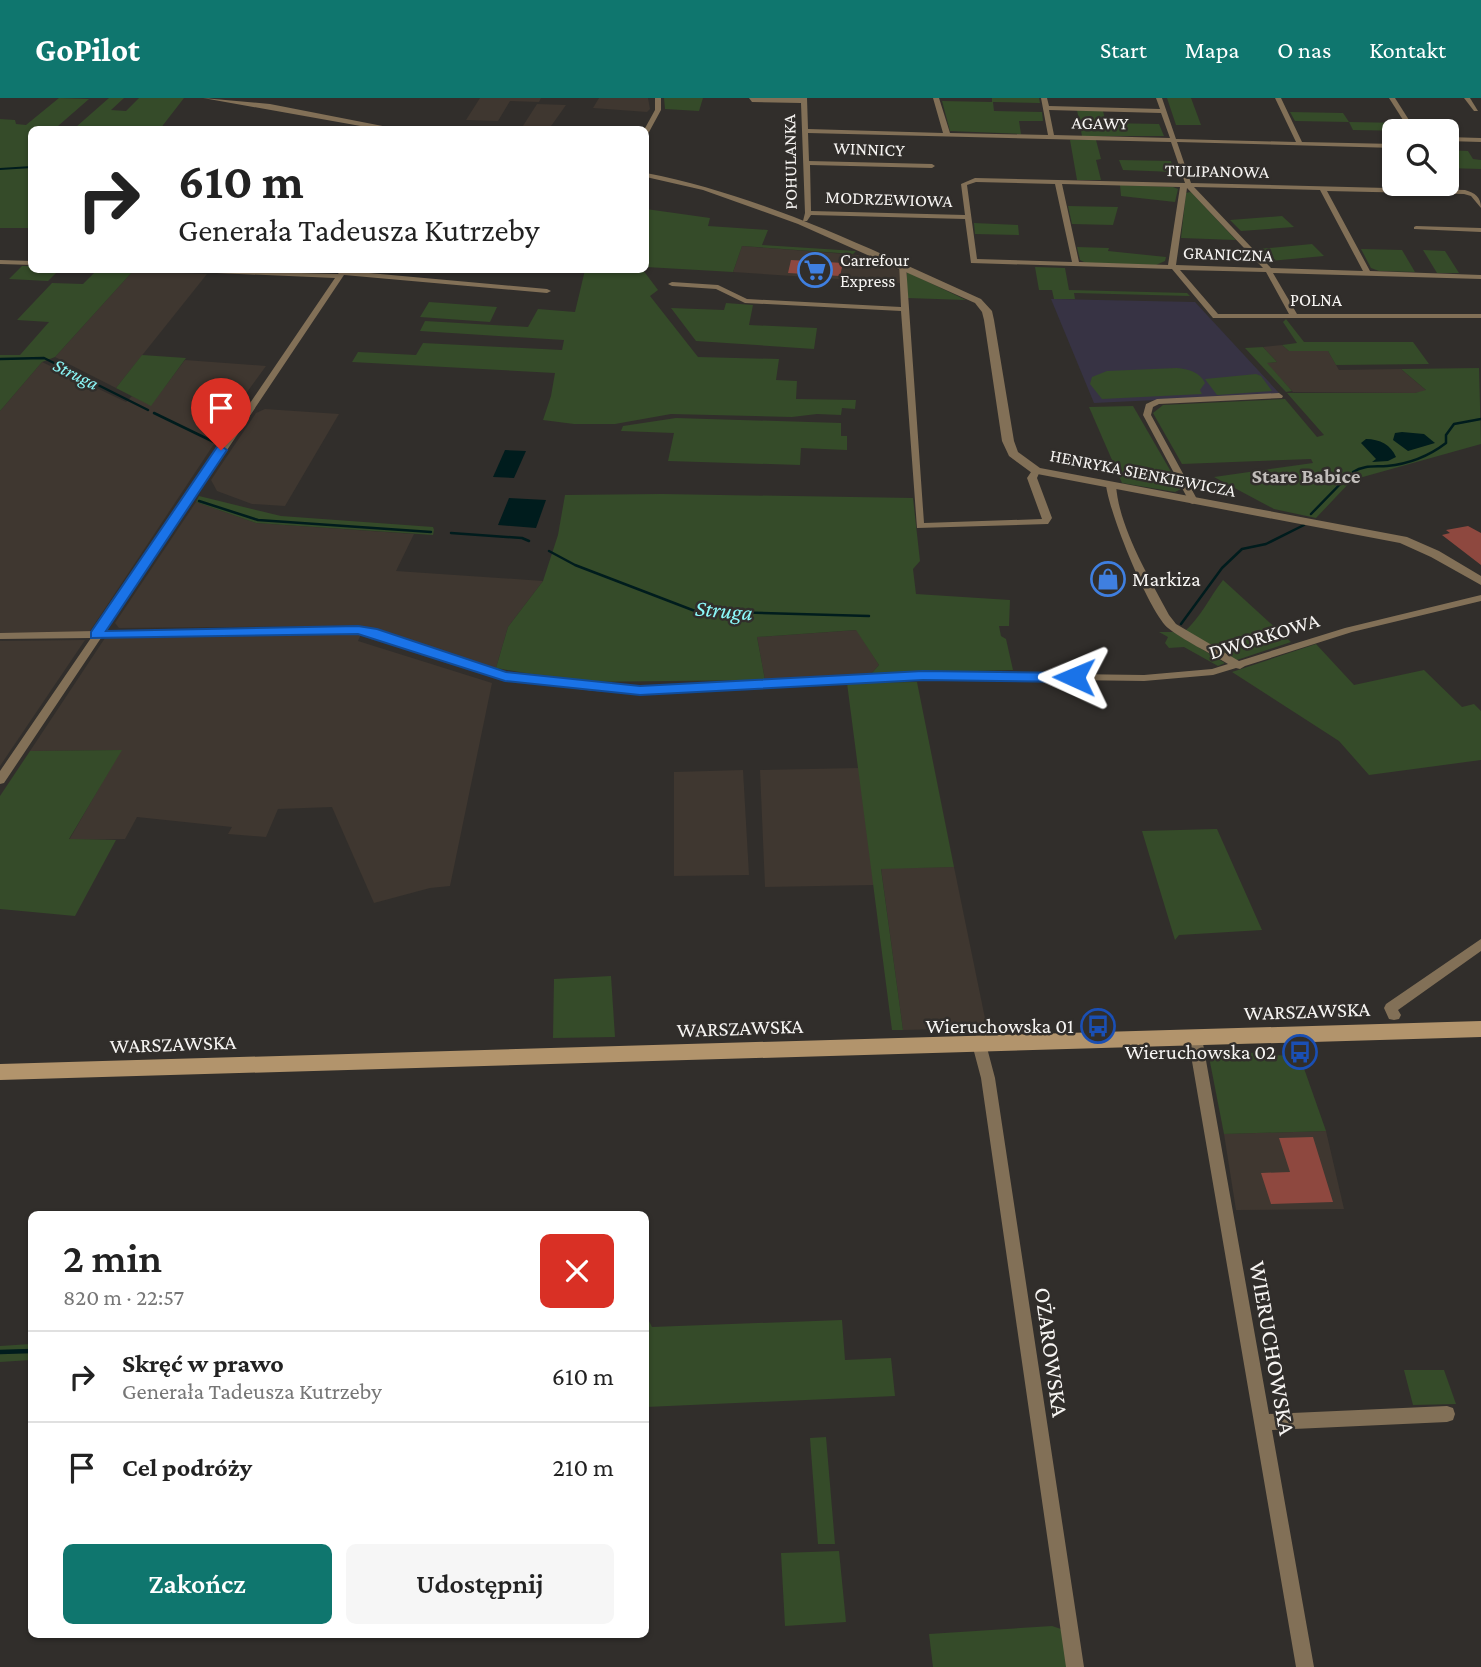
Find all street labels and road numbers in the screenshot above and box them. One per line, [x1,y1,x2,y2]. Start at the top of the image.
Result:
street label: POHULANKA [779,113,801,210]
street label: AGAWY [1071,113,1129,134]
street label: WINNICY [833,138,905,160]
street label: TULIPANOWA [1165,160,1270,182]
street label: MODRZEWIOWA [825,187,954,211]
street label: GRANICZNA [1182,242,1274,266]
street label: POLNA [1290,290,1343,310]
street label: HENRYKA SIENKIEWICZA [1048,445,1238,501]
street label: DWORKOWA [1206,608,1322,664]
street label: WARSZAWSKA [1243,997,1371,1025]
street label: WARSZAWSKA [676,1014,804,1042]
street label: WARSZAWSKA [109,1030,237,1058]
street label: WIERUCHOWSKA [1244,1259,1302,1438]
street label: OŻAROWSKA [1030,1285,1075,1419]

